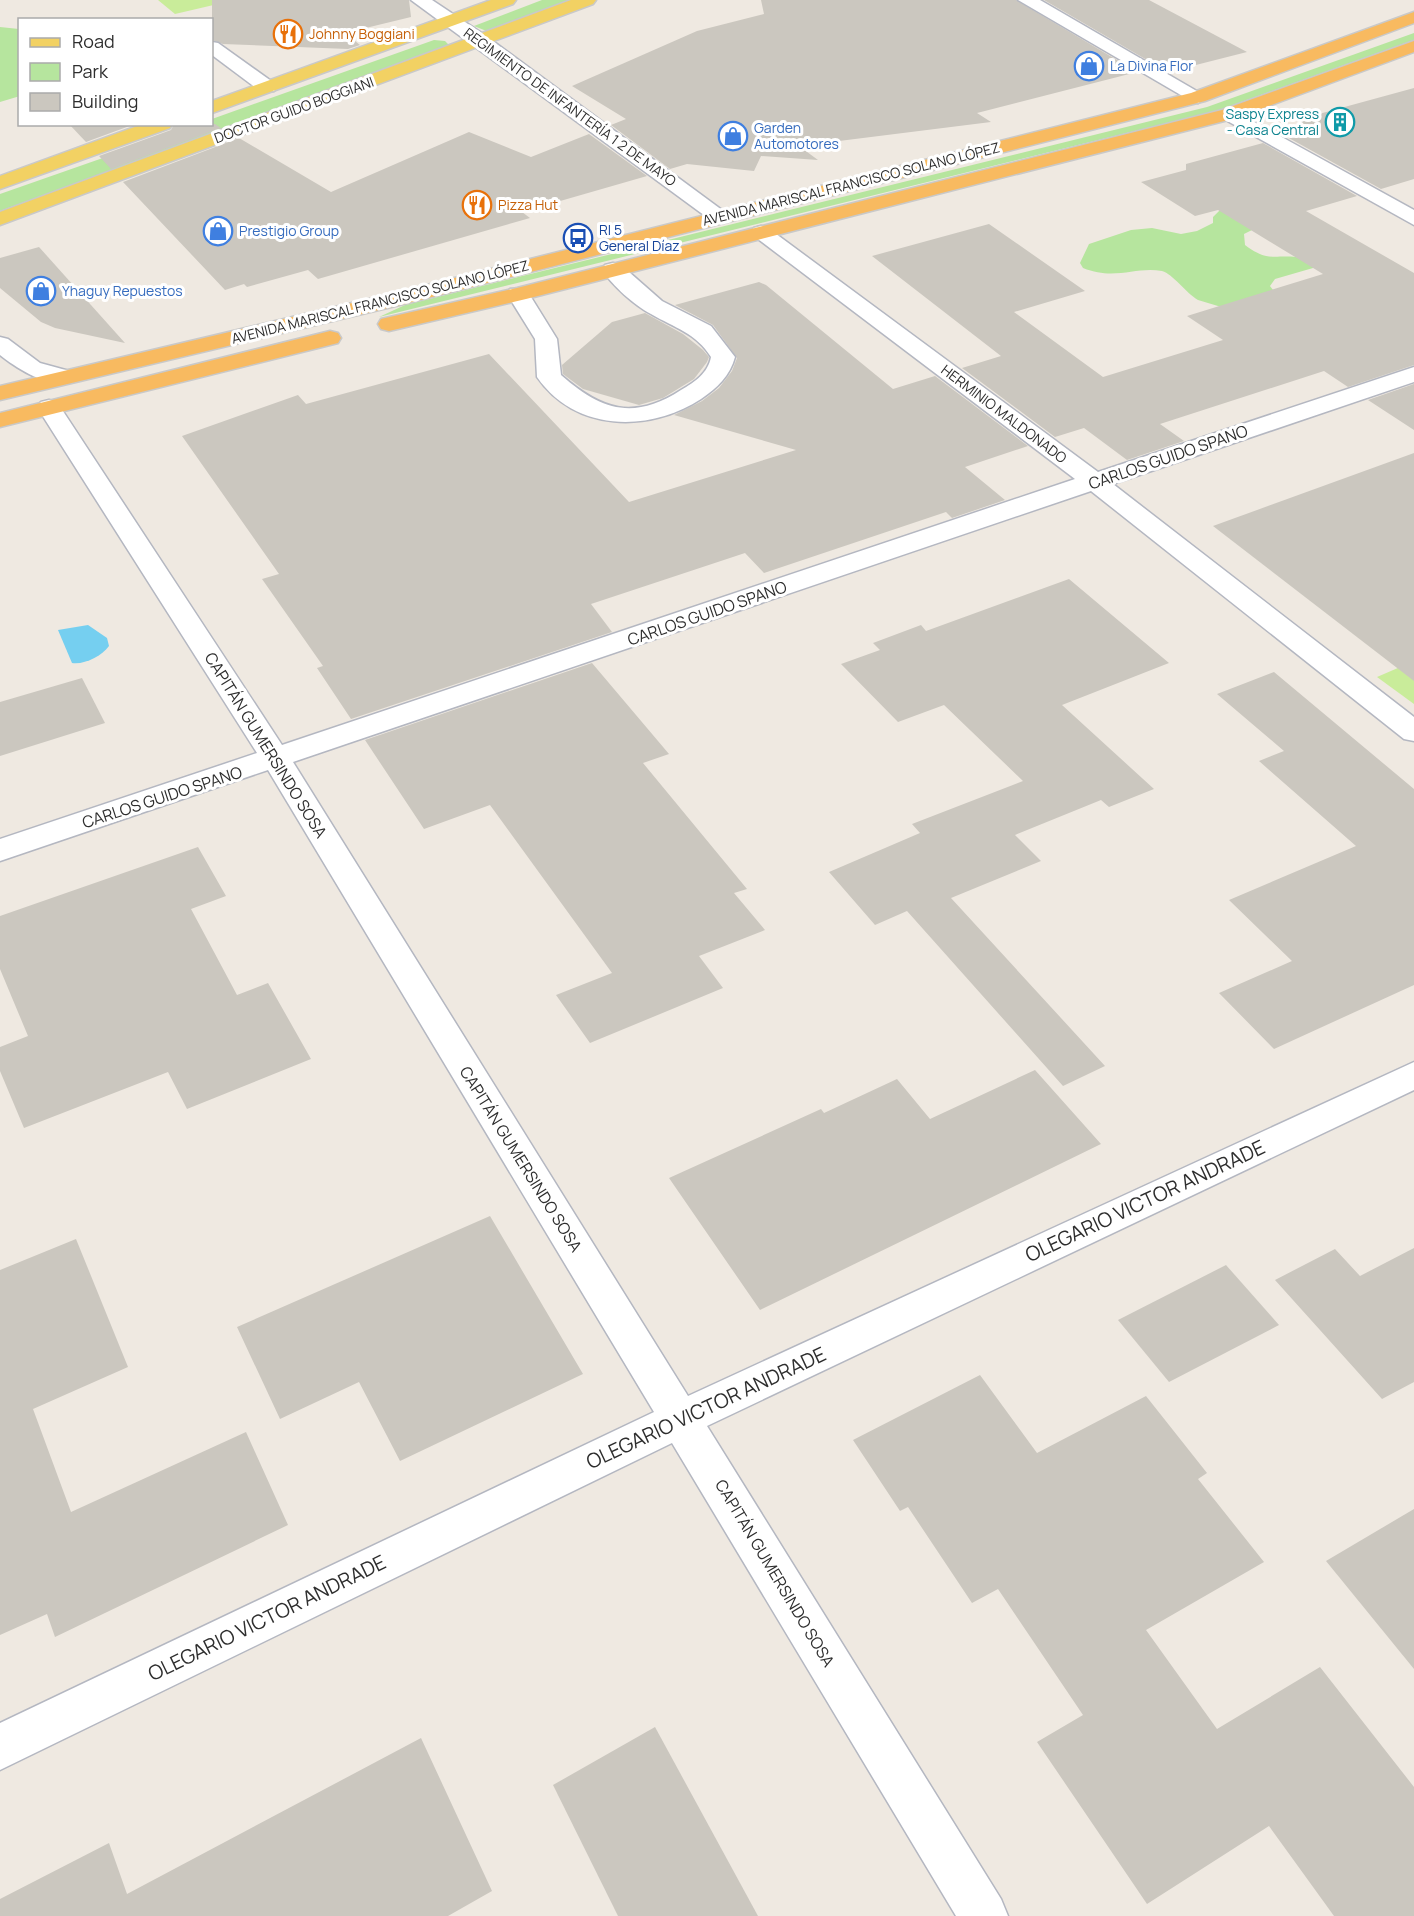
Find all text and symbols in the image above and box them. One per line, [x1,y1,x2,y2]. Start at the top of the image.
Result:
legend [18,18,213,126]
restaurant icon: Johnny Boggiani [272,18,304,50]
street label: REGIMIENTO DE INFANTERÍA 1 2 DE MAYO [460,23,680,190]
place label: Johnny Boggiani [309,24,415,43]
text: Road [72,29,115,53]
shop icon: La Divina Flor [1073,50,1105,82]
place label: La Divina Flor [1110,56,1193,75]
text: Park [72,59,109,83]
street label: DOCTOR GUIDO BOGGIANI [211,72,376,147]
text: Building [72,89,138,113]
place label: Saspy Express - Casa Central [1226,104,1319,139]
building icon: Saspy Express - Casa Central [1324,106,1356,138]
place label: Garden Automotores [754,118,839,153]
shop icon: Garden Automotores [717,120,749,152]
street label: AVENIDA MARISCAL FRANCISCO SOLANO LÓPEZ [700,137,1001,230]
restaurant icon: Pizza Hut [461,189,493,221]
place label: Pizza Hut [498,195,559,214]
shop icon: Prestigio Group [202,215,234,247]
place label: RI 5 General Díaz [599,220,680,255]
place label: Prestigio Group [239,221,339,240]
bus stop icon: RI 5 General Díaz [562,222,594,254]
street label: AVENIDA MARISCAL FRANCISCO SOLANO LÓPEZ [229,255,530,348]
shop icon: Yhaguy Repuestos [25,275,57,307]
place label: Yhaguy Repuestos [62,281,183,300]
street label: HERMINIO MALDONADO [938,360,1071,467]
street label: CARLOS GUIDO SPANO [1085,419,1251,495]
street label: CARLOS GUIDO SPANO [624,575,790,651]
street label: CAPITÁN GUMERSINDO SOSA [200,648,332,842]
street label: CARLOS GUIDO SPANO [79,761,245,833]
street label: CAPITÁN GUMERSINDO SOSA [455,1062,587,1256]
street label: OLEGARIO VICTOR ANDRADE [1021,1133,1269,1268]
street label: OLEGARIO VICTOR ANDRADE [582,1340,830,1475]
street label: CAPITÁN GUMERSINDO SOSA [710,1475,840,1671]
street label: OLEGARIO VICTOR ANDRADE [143,1548,390,1687]

